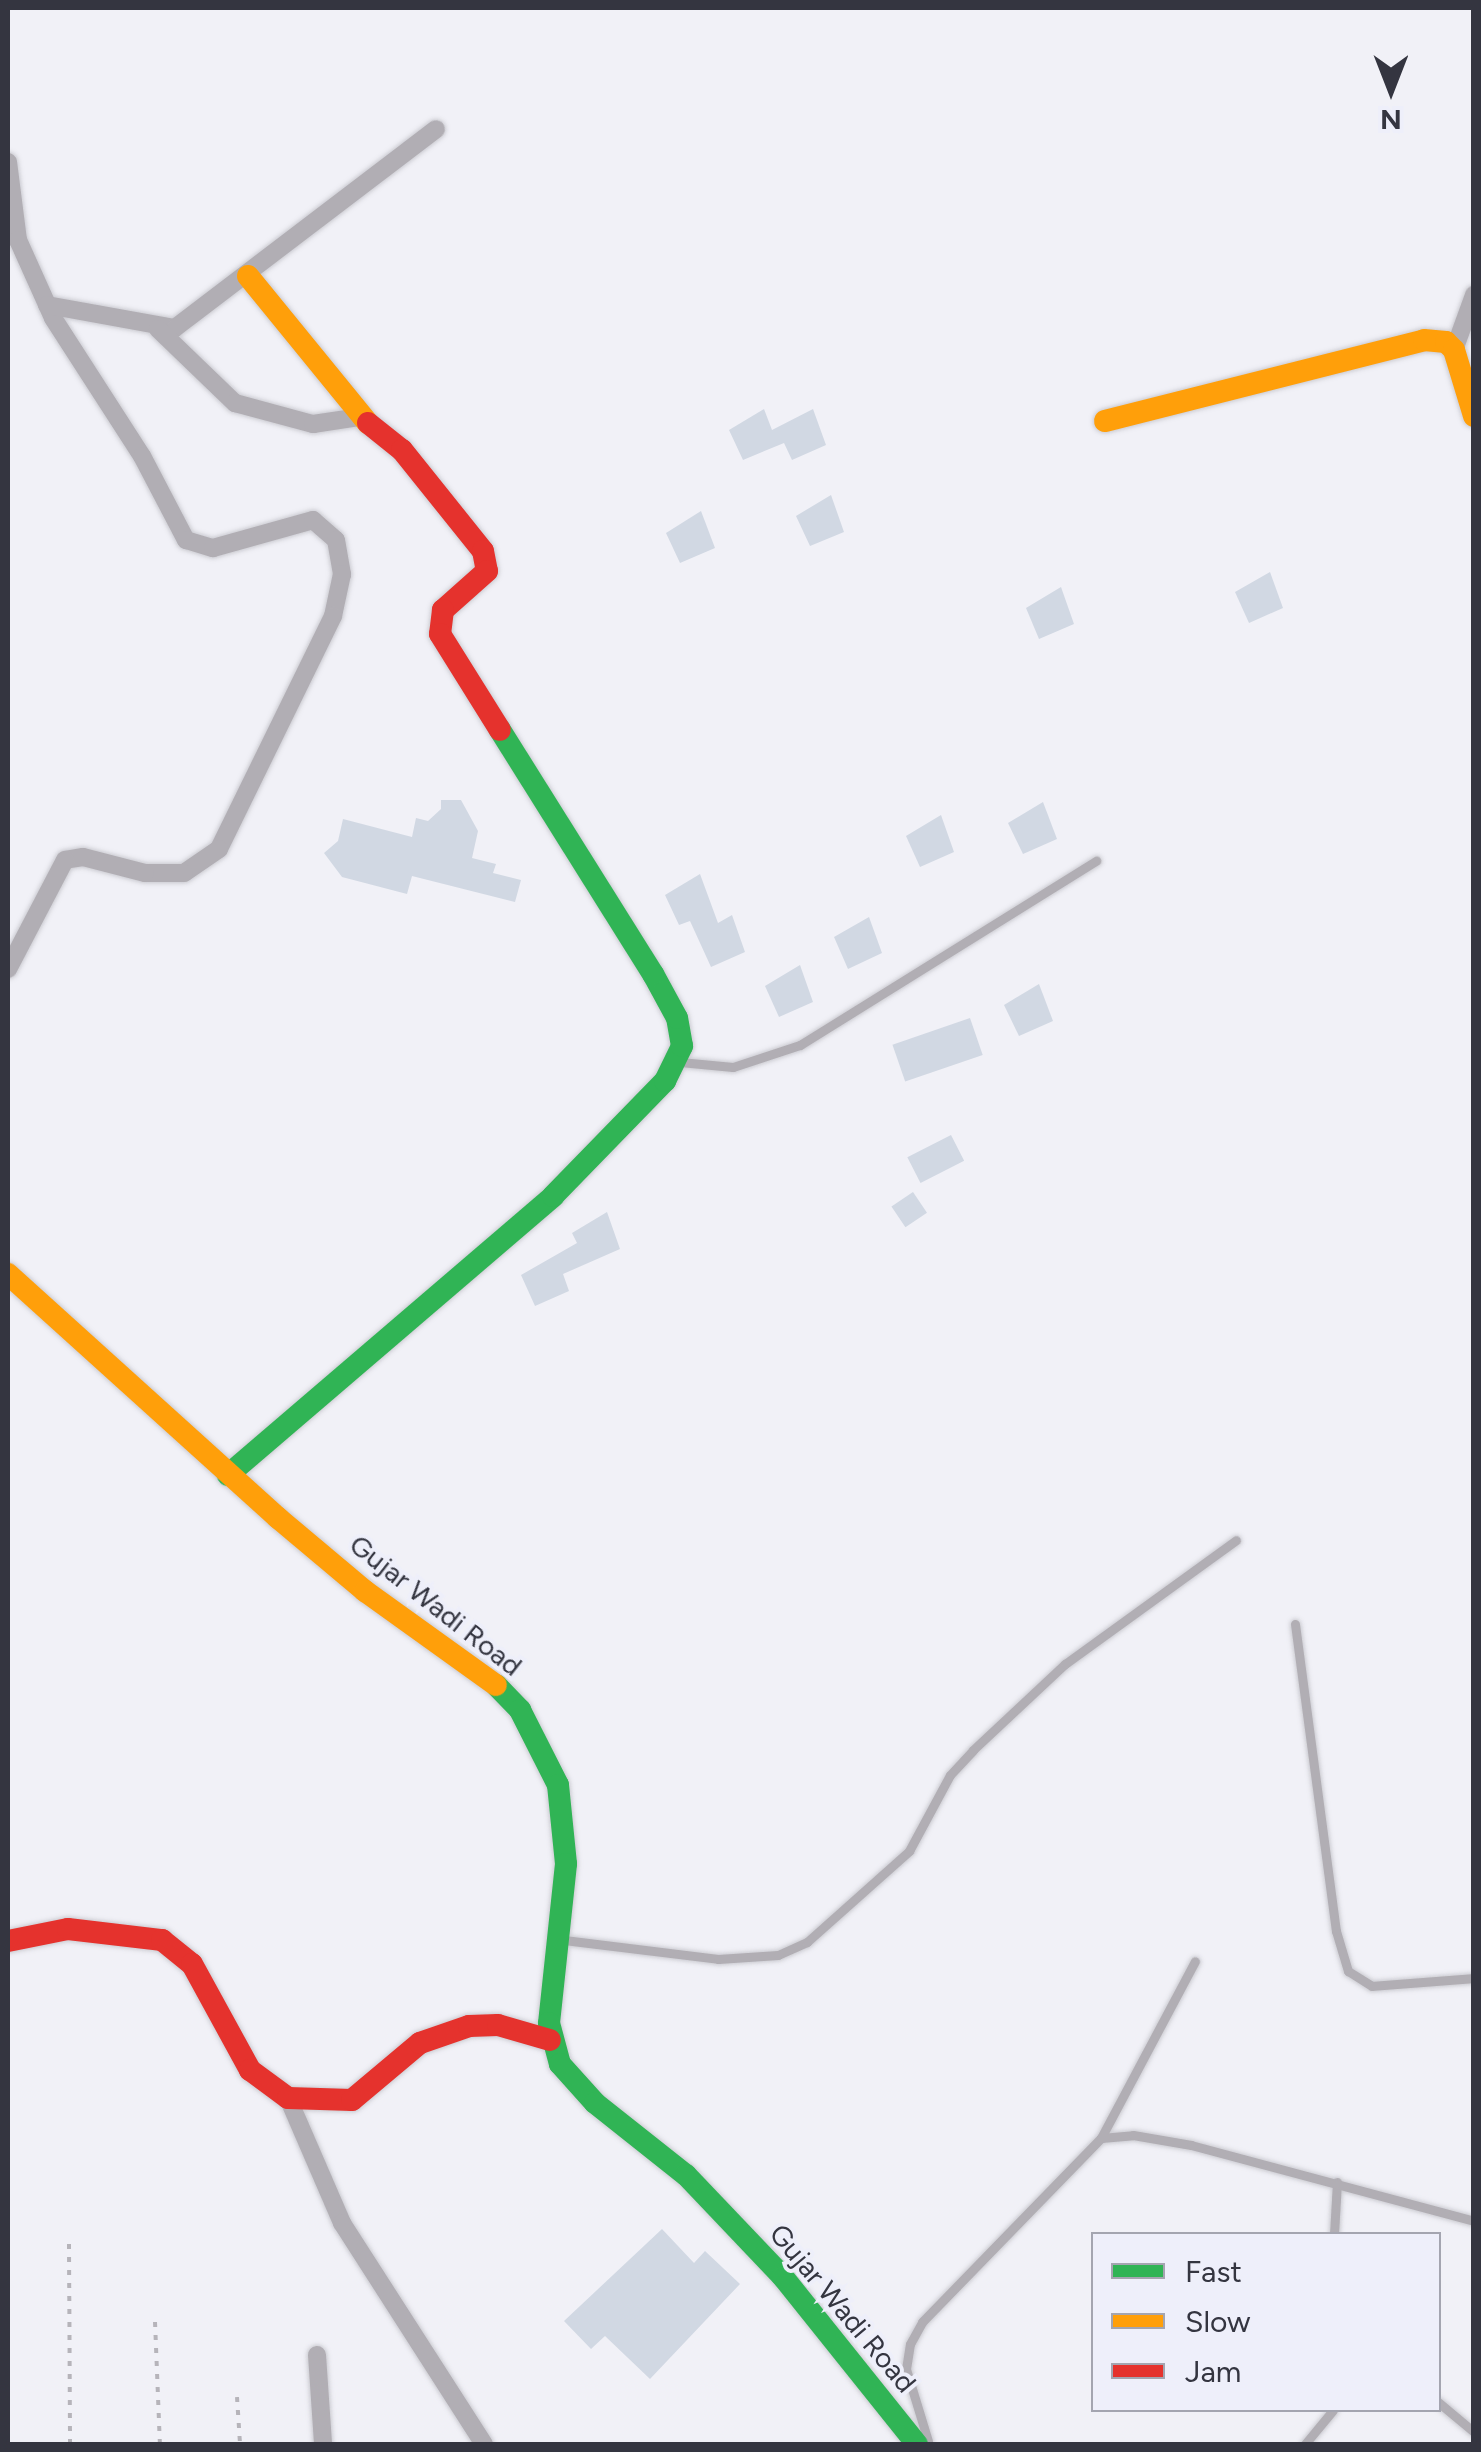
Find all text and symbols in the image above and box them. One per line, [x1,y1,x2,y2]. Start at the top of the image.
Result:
north arrow [1341,40,1441,140]
text: N [1380,103,1402,137]
street label: Gujar Wadi Road [343,1527,529,1683]
street label: Gujar Wadi Road [763,2217,923,2399]
legend [1091,2232,1441,2412]
text: Fast [1185,2253,1242,2290]
text: Slow [1185,2303,1251,2340]
text: Jam [1185,2353,1241,2390]

